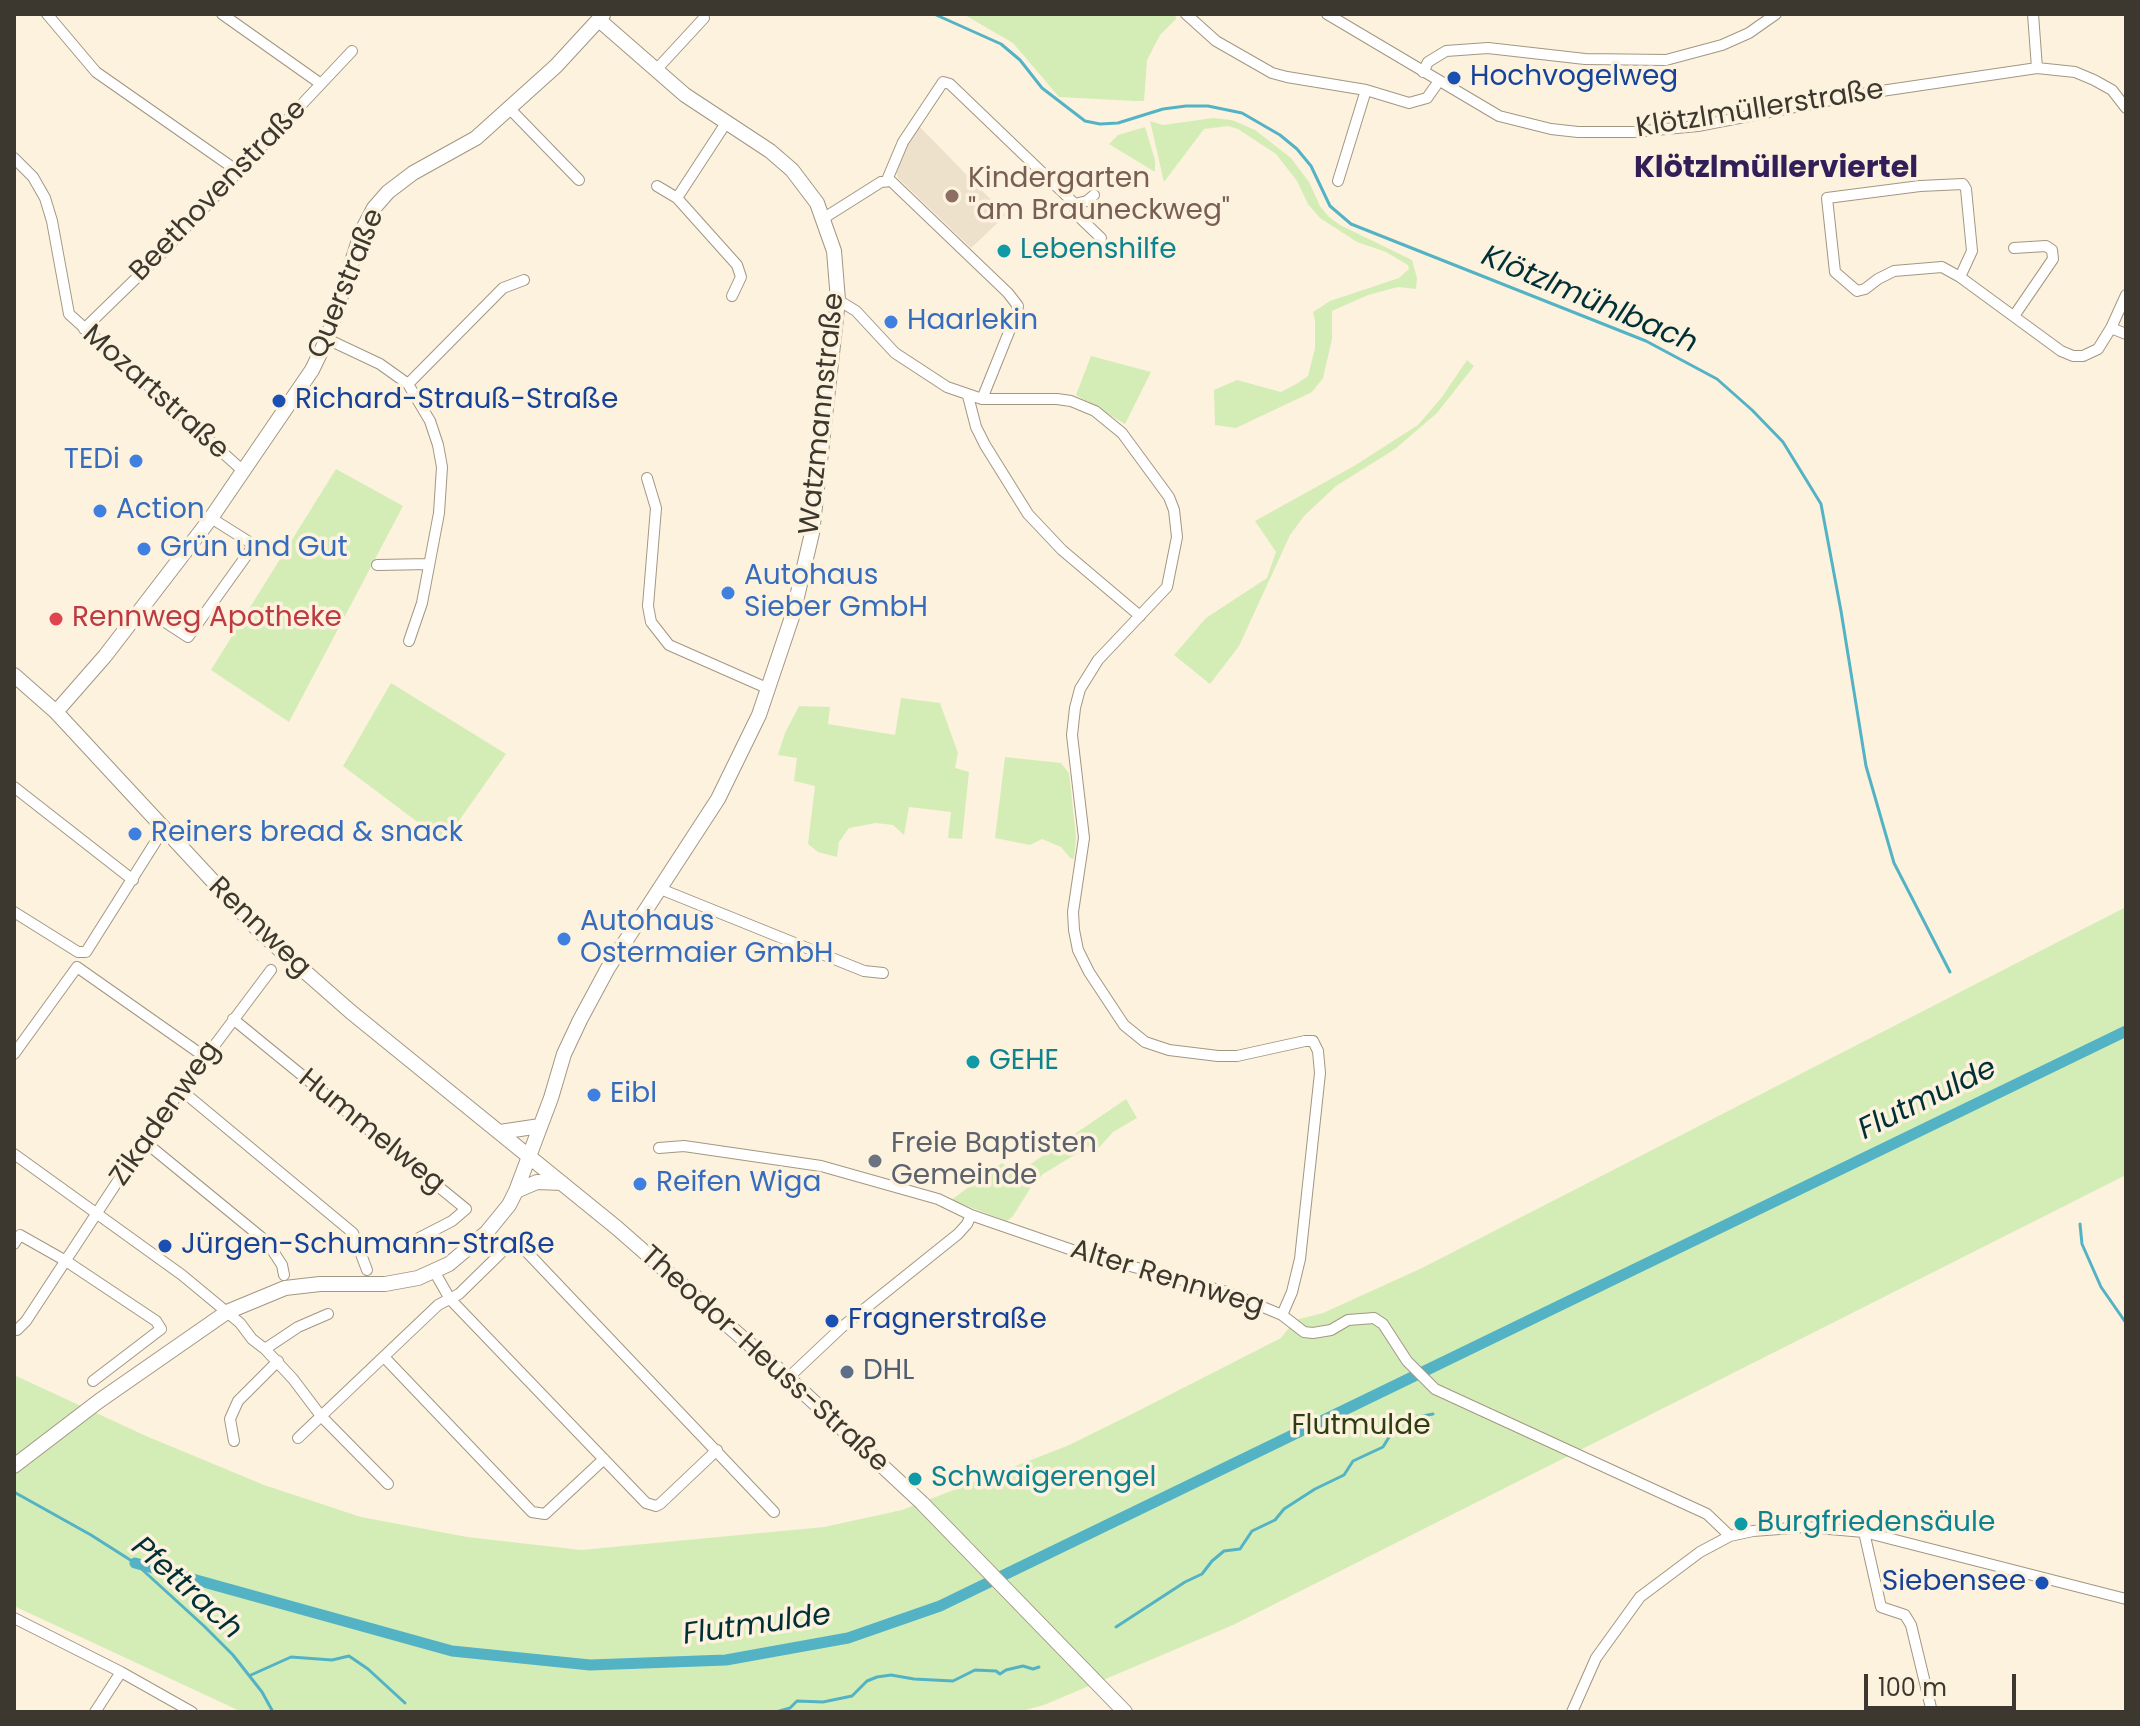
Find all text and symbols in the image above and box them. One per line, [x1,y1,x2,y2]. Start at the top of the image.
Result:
place label: Hochvogelweg [1470,61,1678,95]
marker: Hochvogelweg [1445,69,1463,87]
street label: Klötzlmüllerstraße [1634,74,1886,146]
street label: Beethovenstraße [124,93,314,289]
district label: Klötzlmüllerviertel [1634,151,1918,187]
place label: Kindergarten "am Brauneckweg" [968,163,1230,229]
marker: Kindergarten "am Brauneckweg" [943,187,961,205]
street label: Querstraße [302,204,392,364]
place label: Lebenshilfe [1020,234,1177,268]
water label: Klötzlmühlbach [1476,239,1702,363]
marker: Lebenshilfe [995,242,1013,260]
street label: Watzmannstraße [794,291,852,537]
place label: Haarlekin [907,305,1038,339]
marker: Haarlekin [882,313,900,331]
street label: Mozartstraße [75,319,235,467]
place label: Richard-Strauß-Straße [295,384,618,418]
marker: Richard-Strauß-Straße [270,392,288,410]
place label: TEDi [64,444,120,478]
marker: TEDi [127,452,145,470]
place label: Action [116,494,205,528]
marker: Action [91,502,109,520]
place label: Grün und Gut [160,532,348,566]
marker: Grün und Gut [135,540,153,558]
place label: Autohaus Sieber GmbH [744,560,928,626]
marker: Autohaus Sieber GmbH [719,584,737,602]
place label: Rennweg Apotheke [72,602,342,636]
marker: Rennweg Apotheke [47,610,65,628]
place label: Reiners bread & snack [151,817,463,851]
marker: Reiners bread & snack [126,825,144,843]
street label: Rennweg [201,871,317,985]
place label: Autohaus Ostermaier GmbH [580,906,833,972]
marker: Autohaus Ostermaier GmbH [555,930,573,948]
street label: Zikadenweg [104,1035,228,1193]
place label: GEHE [989,1045,1059,1079]
water label: Flutmulde [1853,1051,2003,1149]
marker: GEHE [964,1053,982,1071]
street label: Hummelweg [291,1063,451,1201]
place label: Eibl [610,1078,657,1112]
marker: Eibl [585,1086,603,1104]
place label: Freie Baptisten Gemeinde [891,1128,1097,1194]
marker: Freie Baptisten Gemeinde [866,1152,884,1170]
place label: Reifen Wiga [656,1167,821,1201]
marker: Reifen Wiga [631,1175,649,1193]
place label: Jürgen-Schumann-Straße [181,1229,555,1263]
street label: Alter Rennweg [1066,1234,1268,1324]
marker: Jürgen-Schumann-Straße [156,1237,174,1255]
street label: Theodor-Heuss-Straße [633,1240,895,1480]
place label: Fragnerstraße [848,1304,1047,1338]
marker: Fragnerstraße [823,1312,841,1330]
place label: DHL [863,1355,914,1389]
marker: DHL [838,1363,856,1381]
park label: Flutmulde [1291,1410,1431,1444]
place label: Schwaigerengel [931,1462,1156,1496]
marker: Schwaigerengel [906,1470,924,1488]
place label: Burgfriedensäule [1757,1507,1995,1541]
marker: Burgfriedensäule [1732,1515,1750,1533]
water label: Pfettrach [123,1530,249,1648]
place label: Siebensee [1882,1566,2026,1600]
marker: Siebensee [2033,1574,2051,1592]
water label: Flutmulde [681,1598,833,1654]
scale bar [1868,1658,2020,1708]
text: 100 m [1878,1671,1947,1704]

